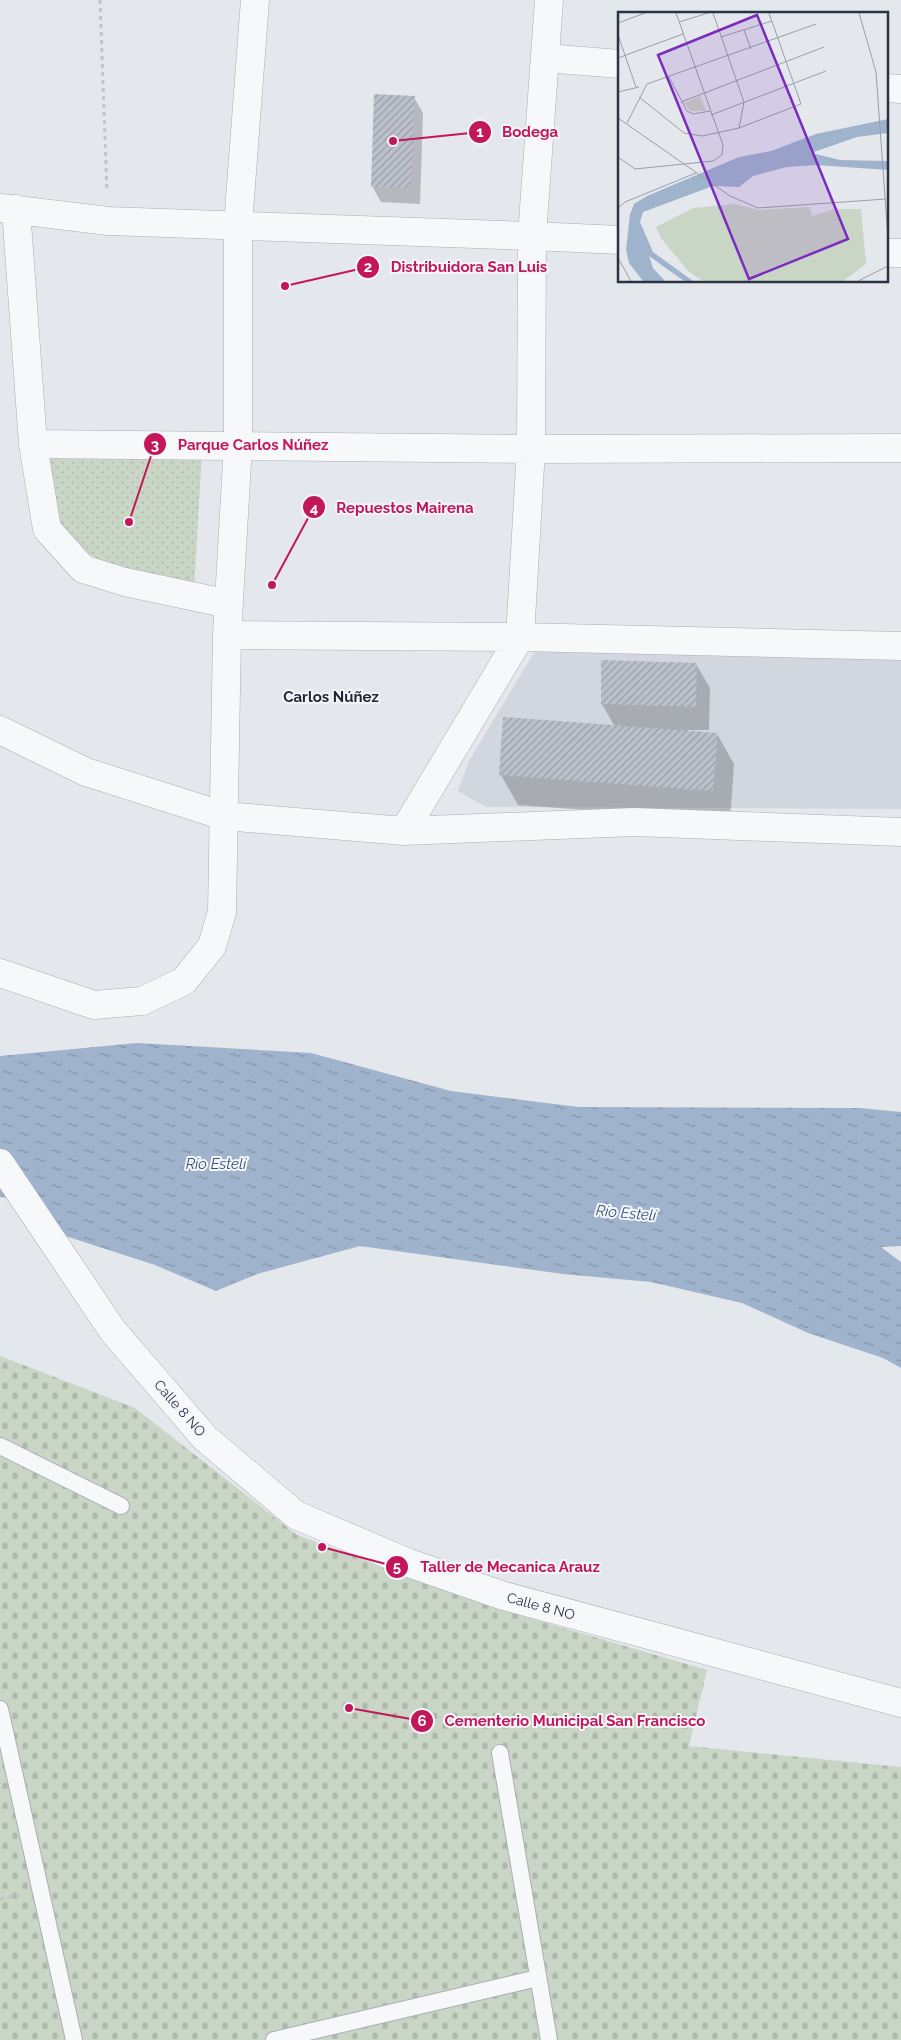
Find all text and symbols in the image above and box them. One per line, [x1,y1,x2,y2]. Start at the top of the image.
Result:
inset map [618,12,888,282]
callout: Bodega [467,117,568,147]
text: 1 [476,123,484,141]
text: Bodega [502,123,558,141]
callout: Distribuidora San Luis [356,252,557,282]
text: 2 [364,258,372,276]
text: Distribuidora San Luis [391,258,547,276]
callout: Parque Carlos Núñez [143,429,338,459]
text: 3 [151,436,159,454]
text: Parque Carlos Núñez [178,436,328,454]
callout: Repuestos Mairena [301,492,484,522]
text: 4 [310,499,319,517]
text: Repuestos Mairena [336,499,474,517]
district label: Carlos Núñez [283,688,379,706]
water label: Río Estelí [186,1155,248,1173]
water label: Río Estelí [595,1201,659,1225]
street label: Calle 8 NO [151,1376,209,1440]
callout: Taller de Mecanica Arauz [385,1552,610,1582]
text: 5 [393,1558,401,1576]
text: Taller de Mecanica Arauz [420,1558,600,1576]
street label: Calle 8 NO [505,1589,577,1623]
callout: Cementerio Municipal San Francisco [409,1706,716,1736]
text: 6 [417,1712,427,1730]
text: Cementerio Municipal San Francisco [445,1712,705,1730]

